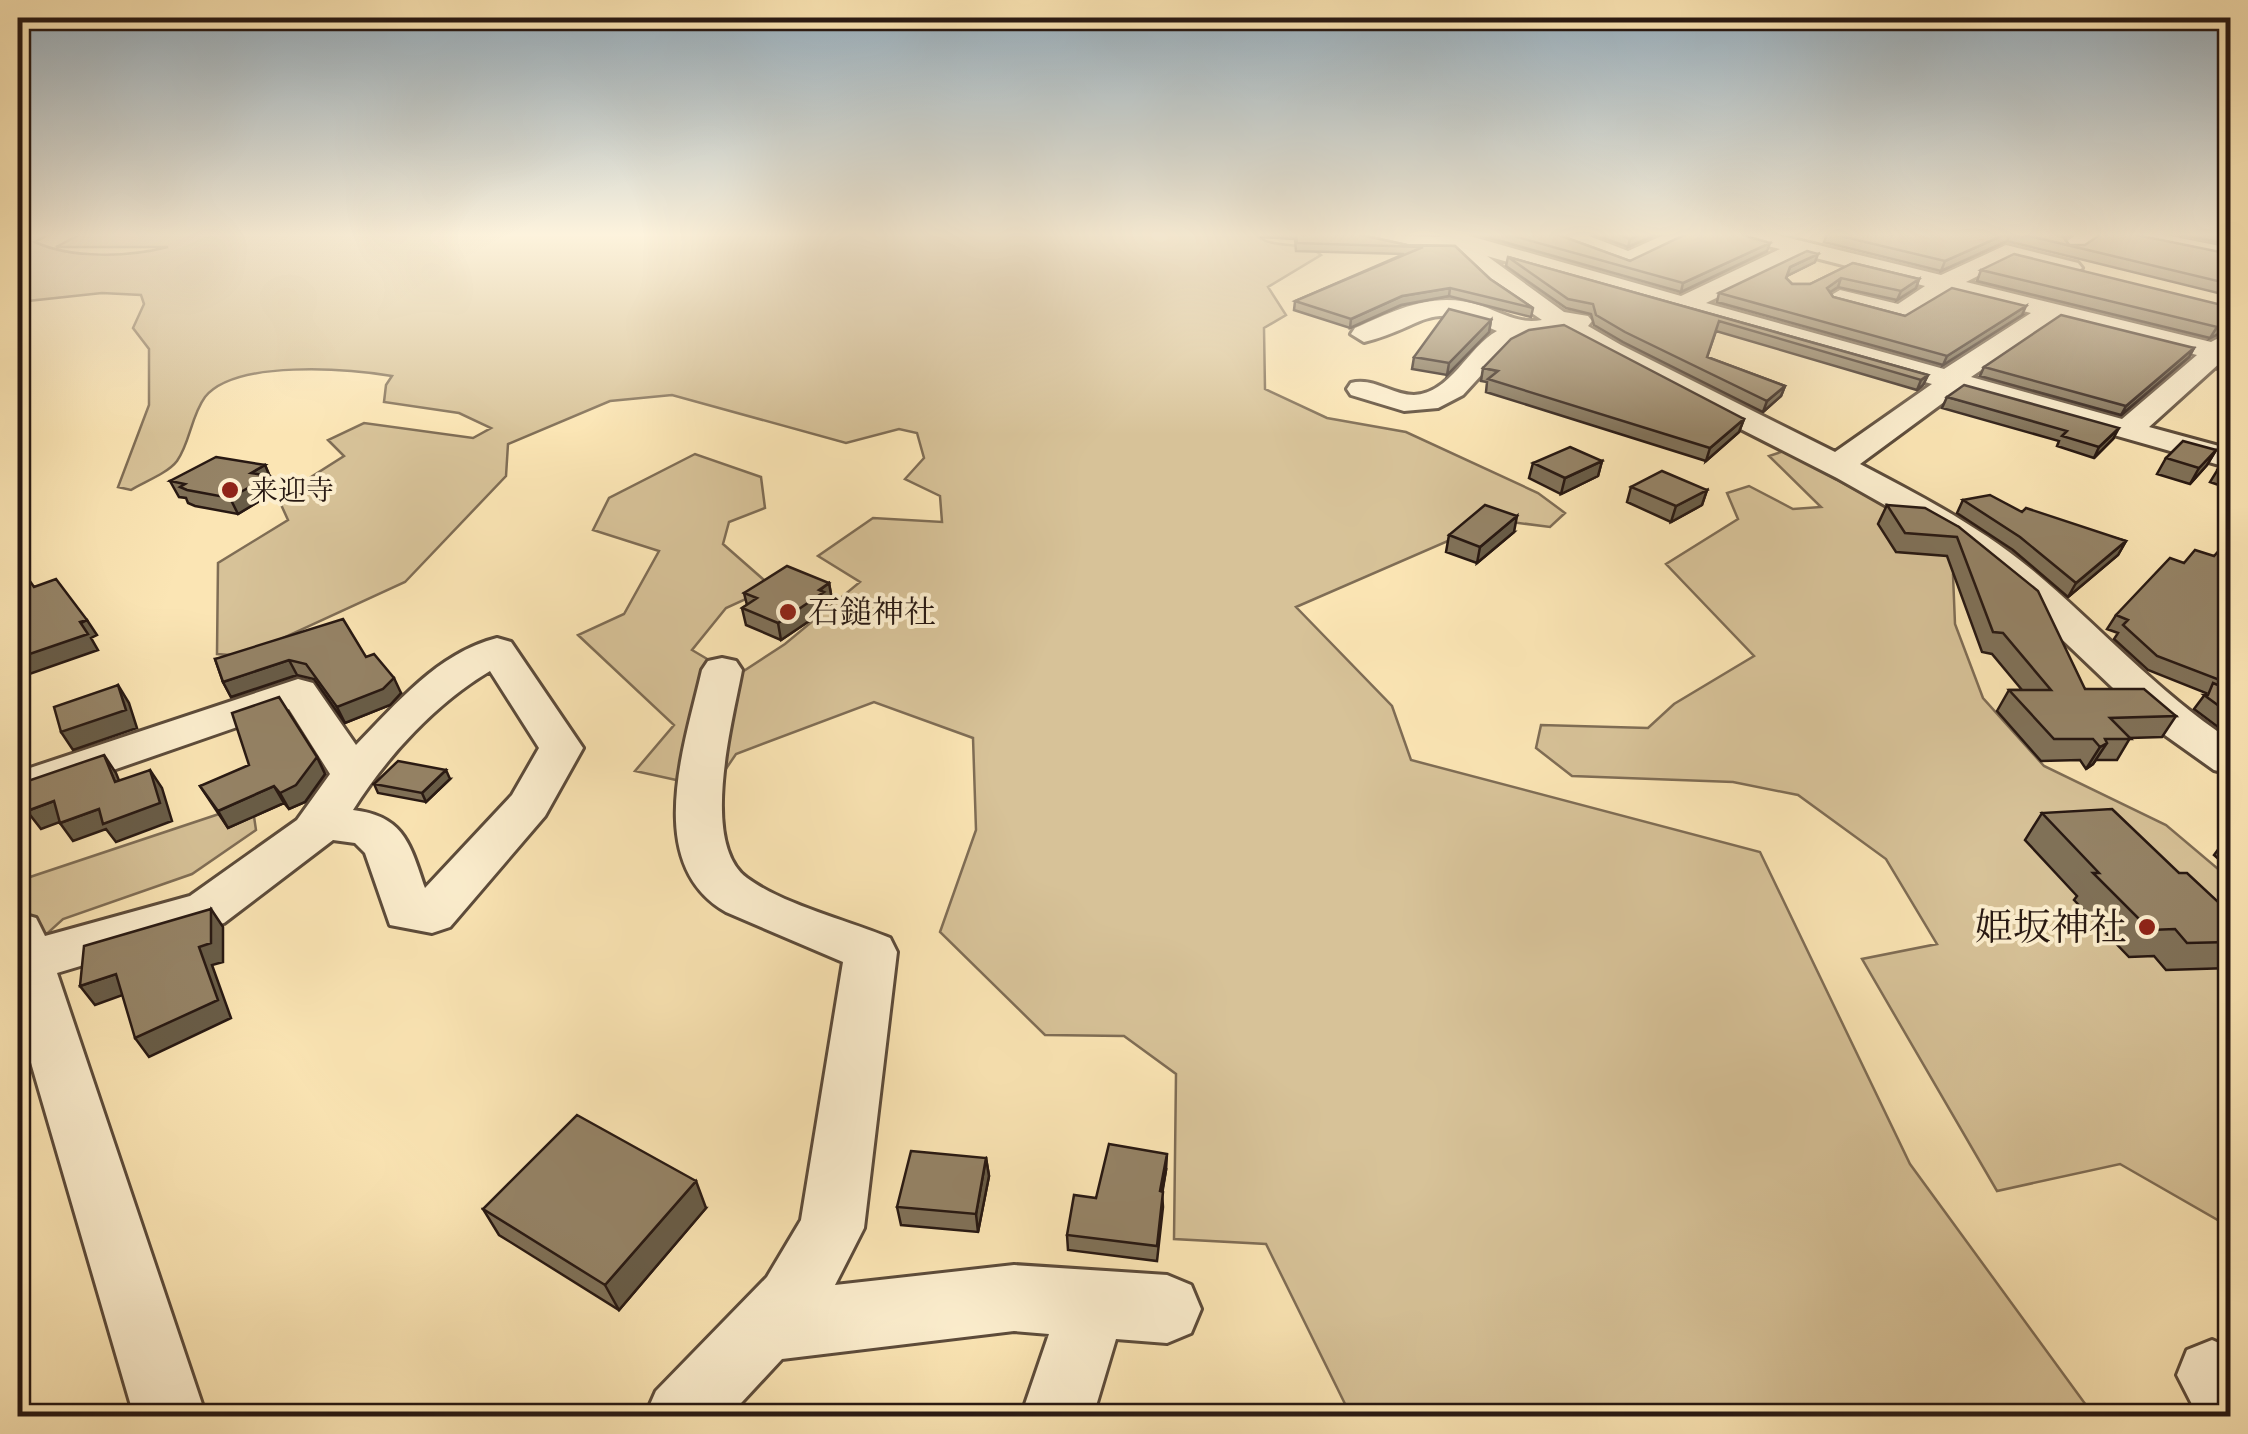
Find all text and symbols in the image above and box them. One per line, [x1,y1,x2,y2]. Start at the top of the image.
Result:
place label: 来迎寺 [250,472,334,508]
marker: 来迎寺 [219,479,241,501]
place label: 石鎚神社 [808,591,936,633]
marker: 石鎚神社 [777,601,799,623]
place label: 姫坂神社 [1975,902,2127,951]
marker: 姫坂神社 [2136,916,2158,938]

